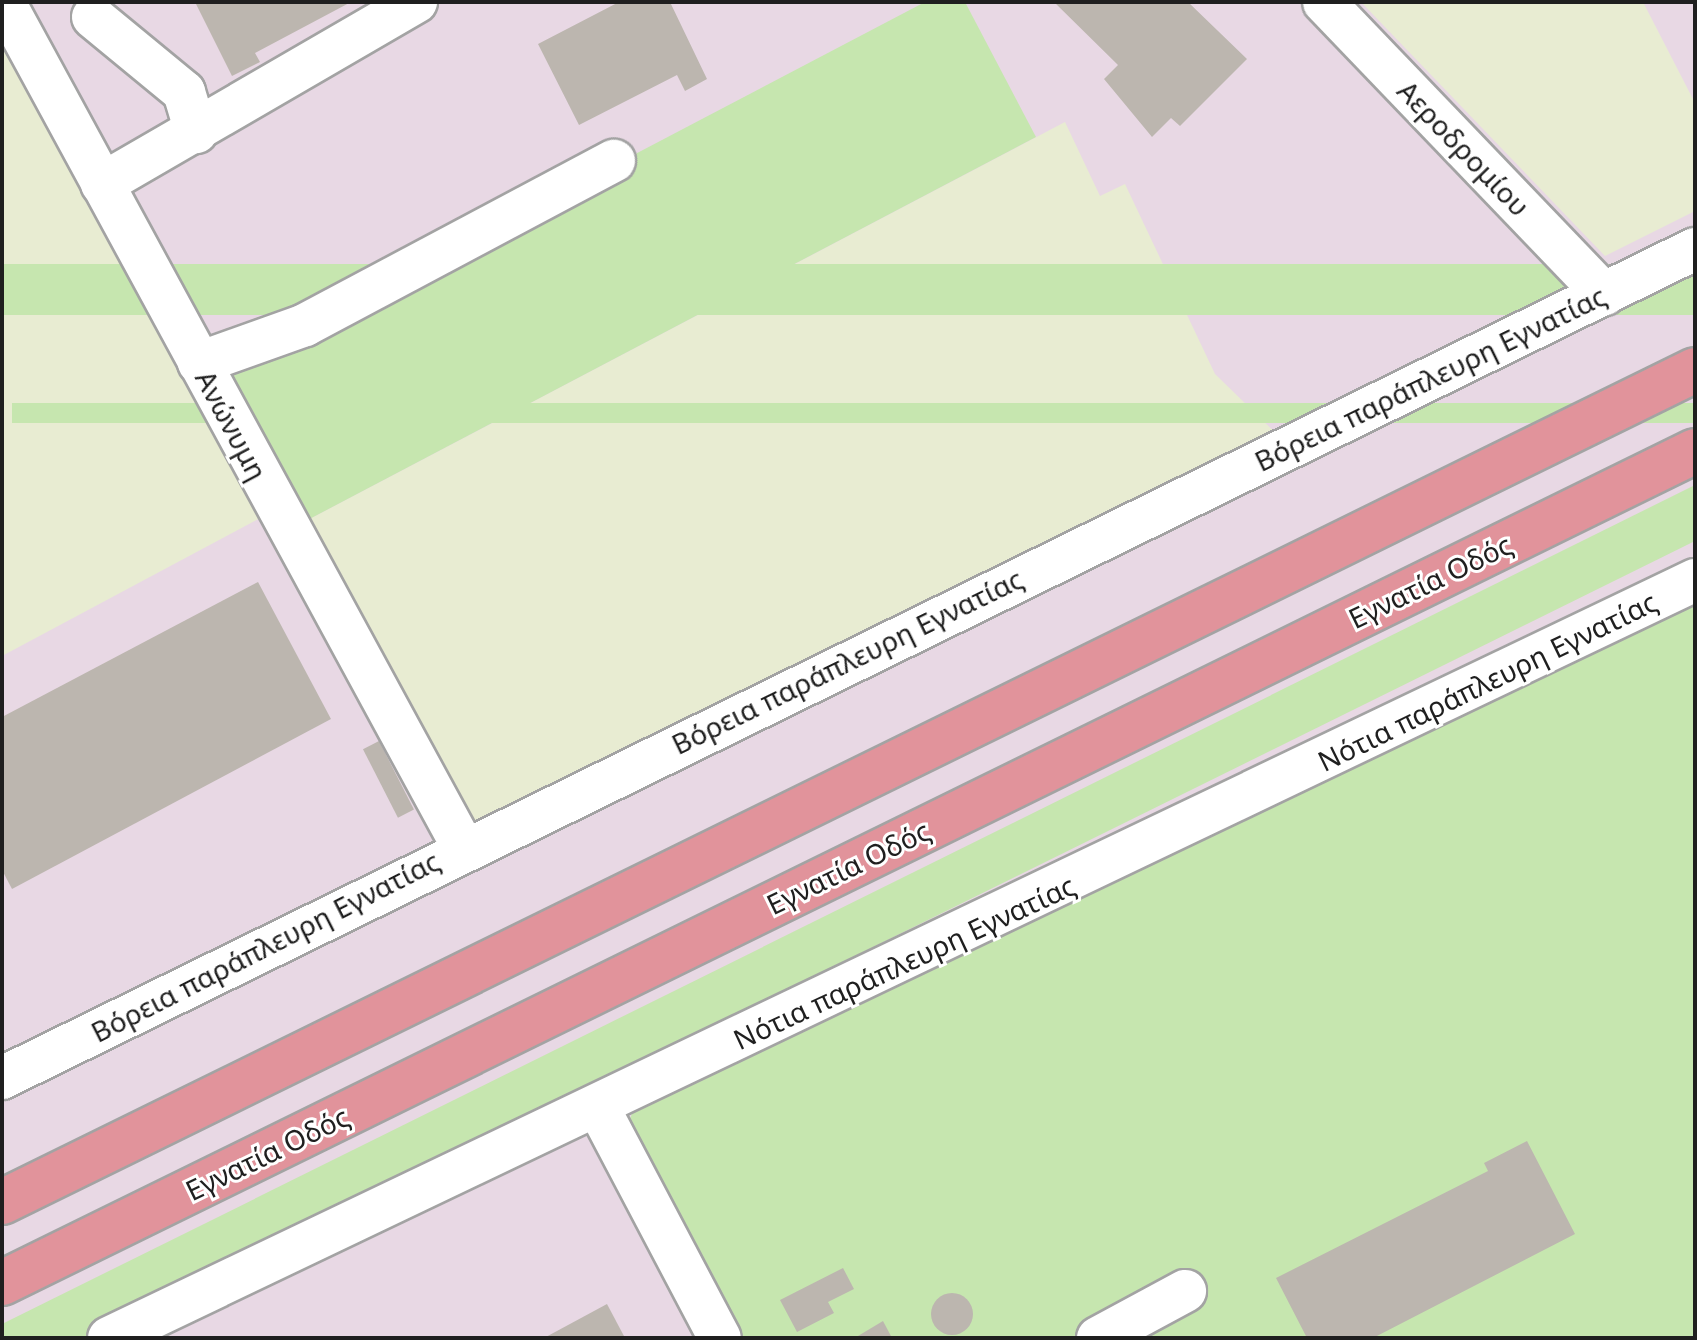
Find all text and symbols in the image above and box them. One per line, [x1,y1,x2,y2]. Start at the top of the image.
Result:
street label: Αεροδρομίου [1391,73,1537,223]
street label: Βόρεια παράπλευρη Εγνατίας [1249,278,1611,478]
street label: Ανώνυμη [189,364,275,486]
street label: Εγνατία Οδός [1343,527,1517,635]
street label: Βόρεια παράπλευρη Εγνατίας [666,561,1028,761]
street label: Νότια παράπλευρη Εγνατίας [1312,584,1662,778]
street label: Εγνατία Οδός [761,813,935,921]
street label: Βόρεια παράπλευρη Εγνατίας [85,843,445,1049]
street label: Νότια παράπλευρη Εγνατίας [728,868,1080,1056]
street label: Εγνατία Οδός [180,1099,354,1207]

